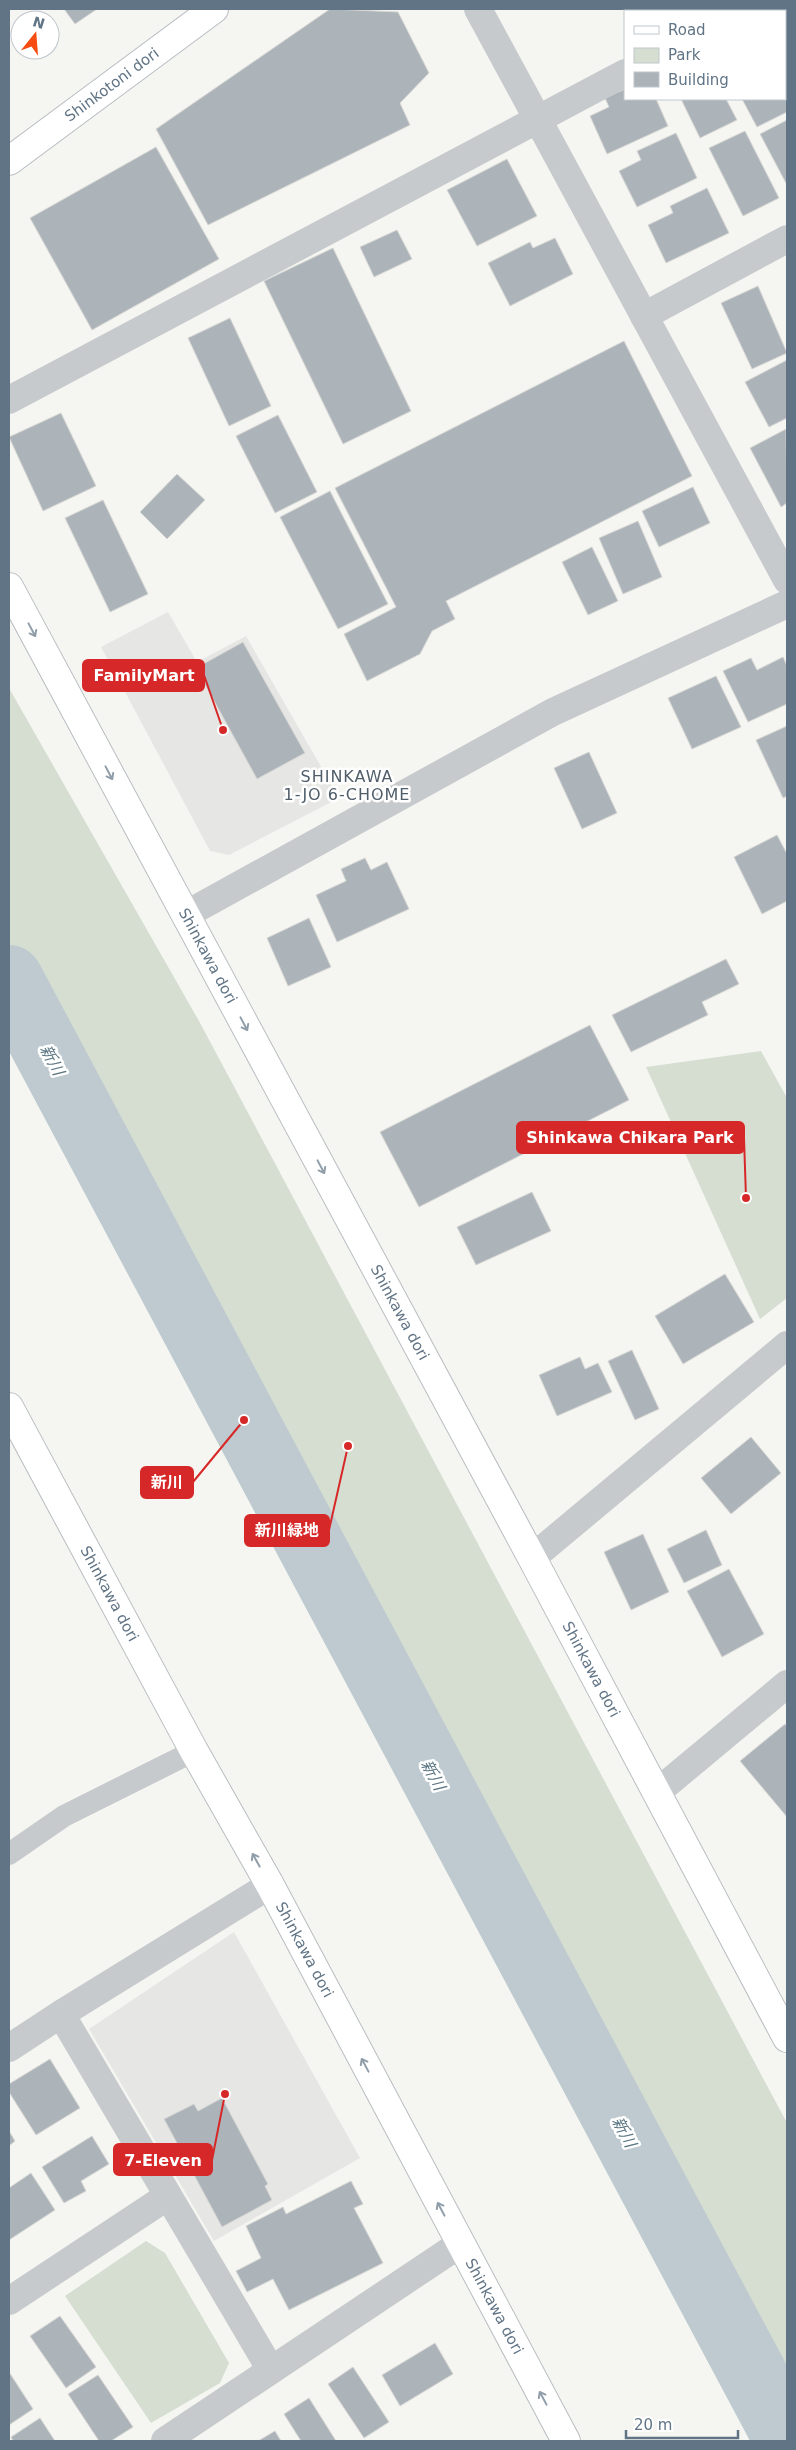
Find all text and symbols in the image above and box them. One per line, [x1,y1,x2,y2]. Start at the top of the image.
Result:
north arrow [10,10,60,60]
legend [624,10,786,100]
text: N [31,13,47,32]
text: Road [668,21,706,39]
street label: Shinkotoni dori [61,44,162,126]
text: Park [668,46,701,64]
text: Building [668,71,729,89]
one-way arrow [27,622,37,637]
callout: FamilyMart [83,660,204,691]
text: FamilyMart [93,666,195,685]
one-way arrow [104,765,114,780]
district label: SHINKAWA 1-JO 6-CHOME [284,767,410,804]
street label: Shinkawa dori [175,905,241,1007]
one-way arrow [239,1016,249,1031]
water label: 新川 [36,1041,69,1080]
callout: Shinkawa Chikara Park [517,1122,744,1153]
text: Shinkawa Chikara Park [526,1128,734,1147]
one-way arrow [317,1159,326,1174]
street label: Shinkawa dori [367,1262,433,1363]
callout: 新川 [141,1467,193,1498]
text: 新川 [151,1473,183,1492]
callout: 新川緑地 [245,1515,329,1546]
text: 新川緑地 [255,1521,319,1540]
street label: Shinkawa dori [76,1543,142,1645]
street label: Shinkawa dori [558,1618,624,1720]
water label: 新川 [417,1756,450,1795]
one-way arrow [251,1853,261,1868]
street label: Shinkawa dori [272,1899,337,2001]
one-way arrow [360,2058,370,2073]
water label: 新川 [608,2113,641,2152]
callout: 7-Eleven [114,2144,212,2175]
text: 7-Eleven [124,2151,202,2170]
one-way arrow [436,2202,446,2217]
street label: Shinkawa dori [462,2255,527,2357]
one-way arrow [538,2391,548,2406]
scale bar [626,2408,738,2440]
text: 20 m [634,2416,672,2434]

